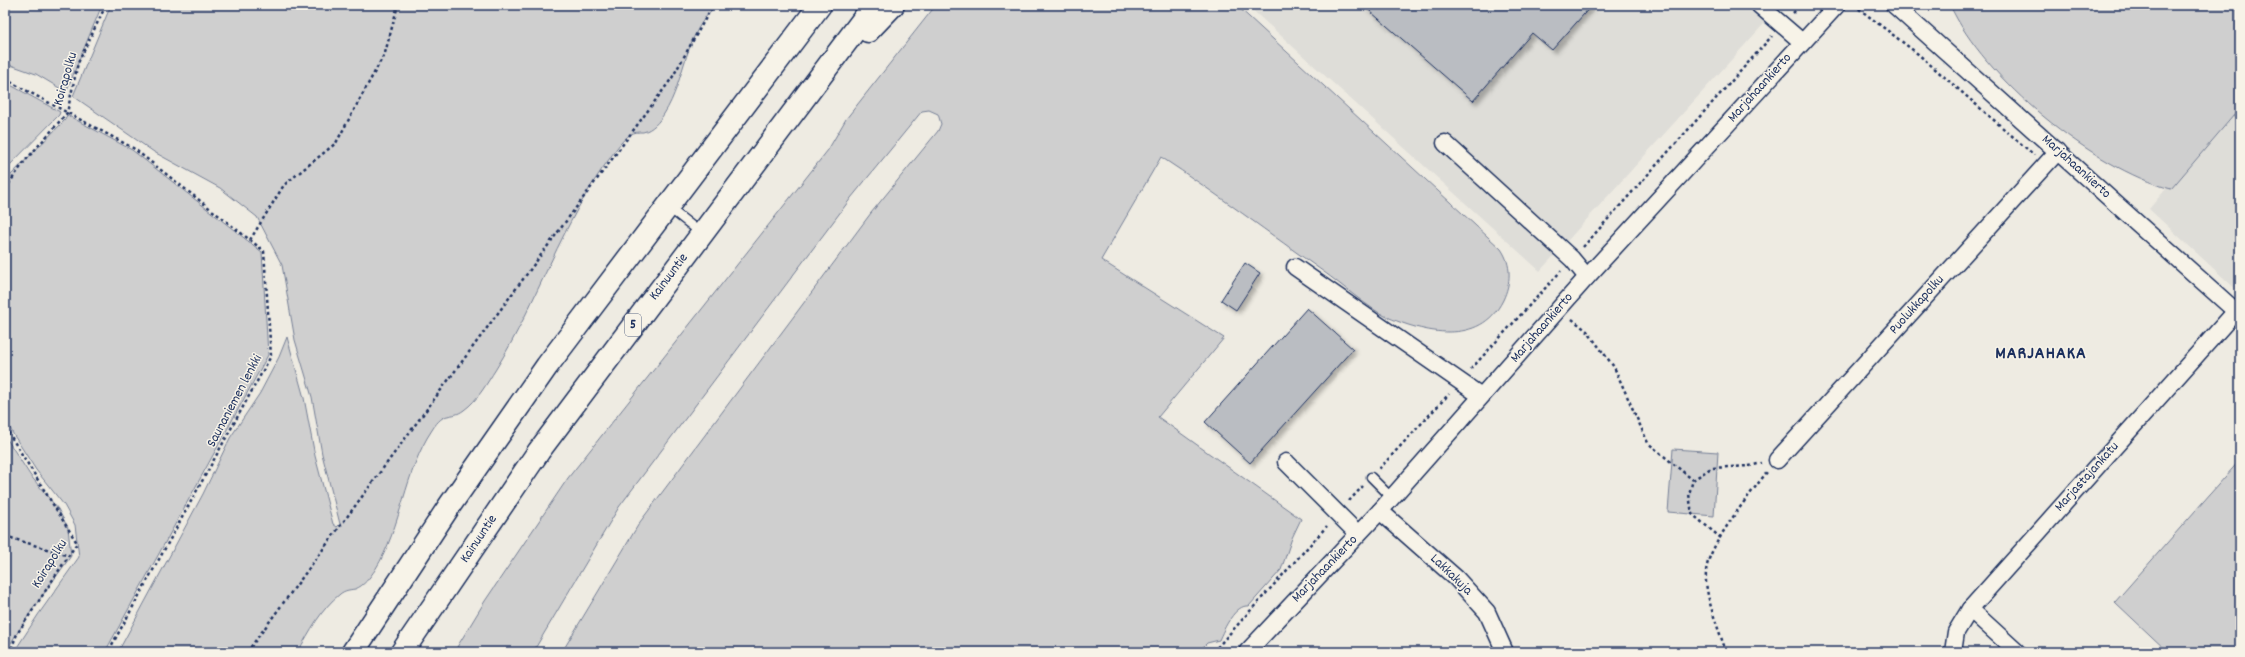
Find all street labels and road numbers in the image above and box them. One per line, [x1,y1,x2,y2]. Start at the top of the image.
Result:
street label: Marjahaankierto [1723,49,1797,127]
street label: Koirapolku [49,50,83,108]
street label: Marjahaankierto [2037,130,2115,204]
street label: Kainuuntie [645,249,693,305]
street label: Puolukkapolku [1885,271,1949,339]
street label: Marjahaankierto [1506,289,1578,367]
road number: 5 [625,314,641,336]
street label: Saunaniemen lenkki [202,351,268,451]
street label: Marjastajankatu [2050,438,2124,516]
street label: Kainuuntie [455,511,503,567]
street label: Marjahaankierto [1287,531,1363,607]
street label: Koirapolku [27,535,73,593]
street label: Lakkakuja [1425,550,1477,601]

